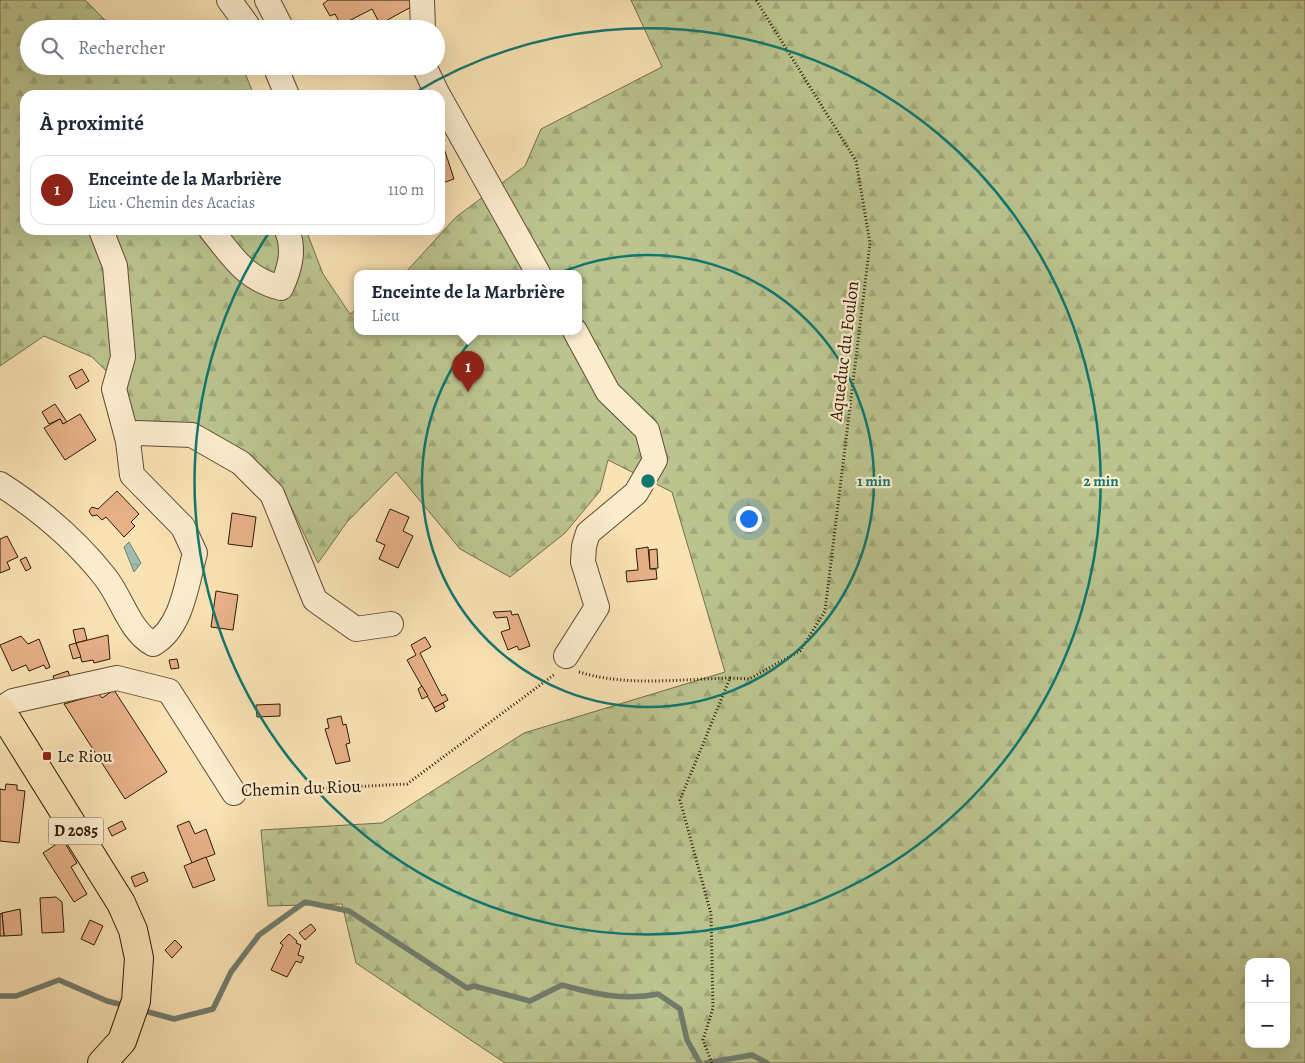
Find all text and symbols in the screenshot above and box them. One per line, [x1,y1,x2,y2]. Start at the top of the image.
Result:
search box [20,20,445,75]
icon: search [38,34,66,62]
text: Rechercher [78,35,165,61]
text: À proximité [40,109,144,137]
text: Enceinte de la Marbrière [88,166,282,192]
text: 1 [54,179,60,201]
text: 110 m [388,179,424,201]
text: Lieu · Chemin des Acacias [88,192,255,214]
popup [354,270,582,335]
text: Enceinte de la Marbrière [371,279,565,305]
street label: Aqueduc du Foulon [823,279,865,424]
text: Lieu [371,305,400,327]
pin: 1 [452,351,484,392]
text: 1 min [857,471,891,491]
text: 2 min [1083,471,1119,491]
centre of rings [639,472,657,490]
your location [736,506,762,532]
place label: Le Riou [57,744,113,768]
marker: Le Riou [41,750,53,762]
street label: Chemin du Riou [241,774,362,802]
road number: D 2085 [48,818,104,844]
map controls [1245,958,1290,1048]
button: + [1245,958,1290,1003]
button: − [1245,1003,1290,1048]

